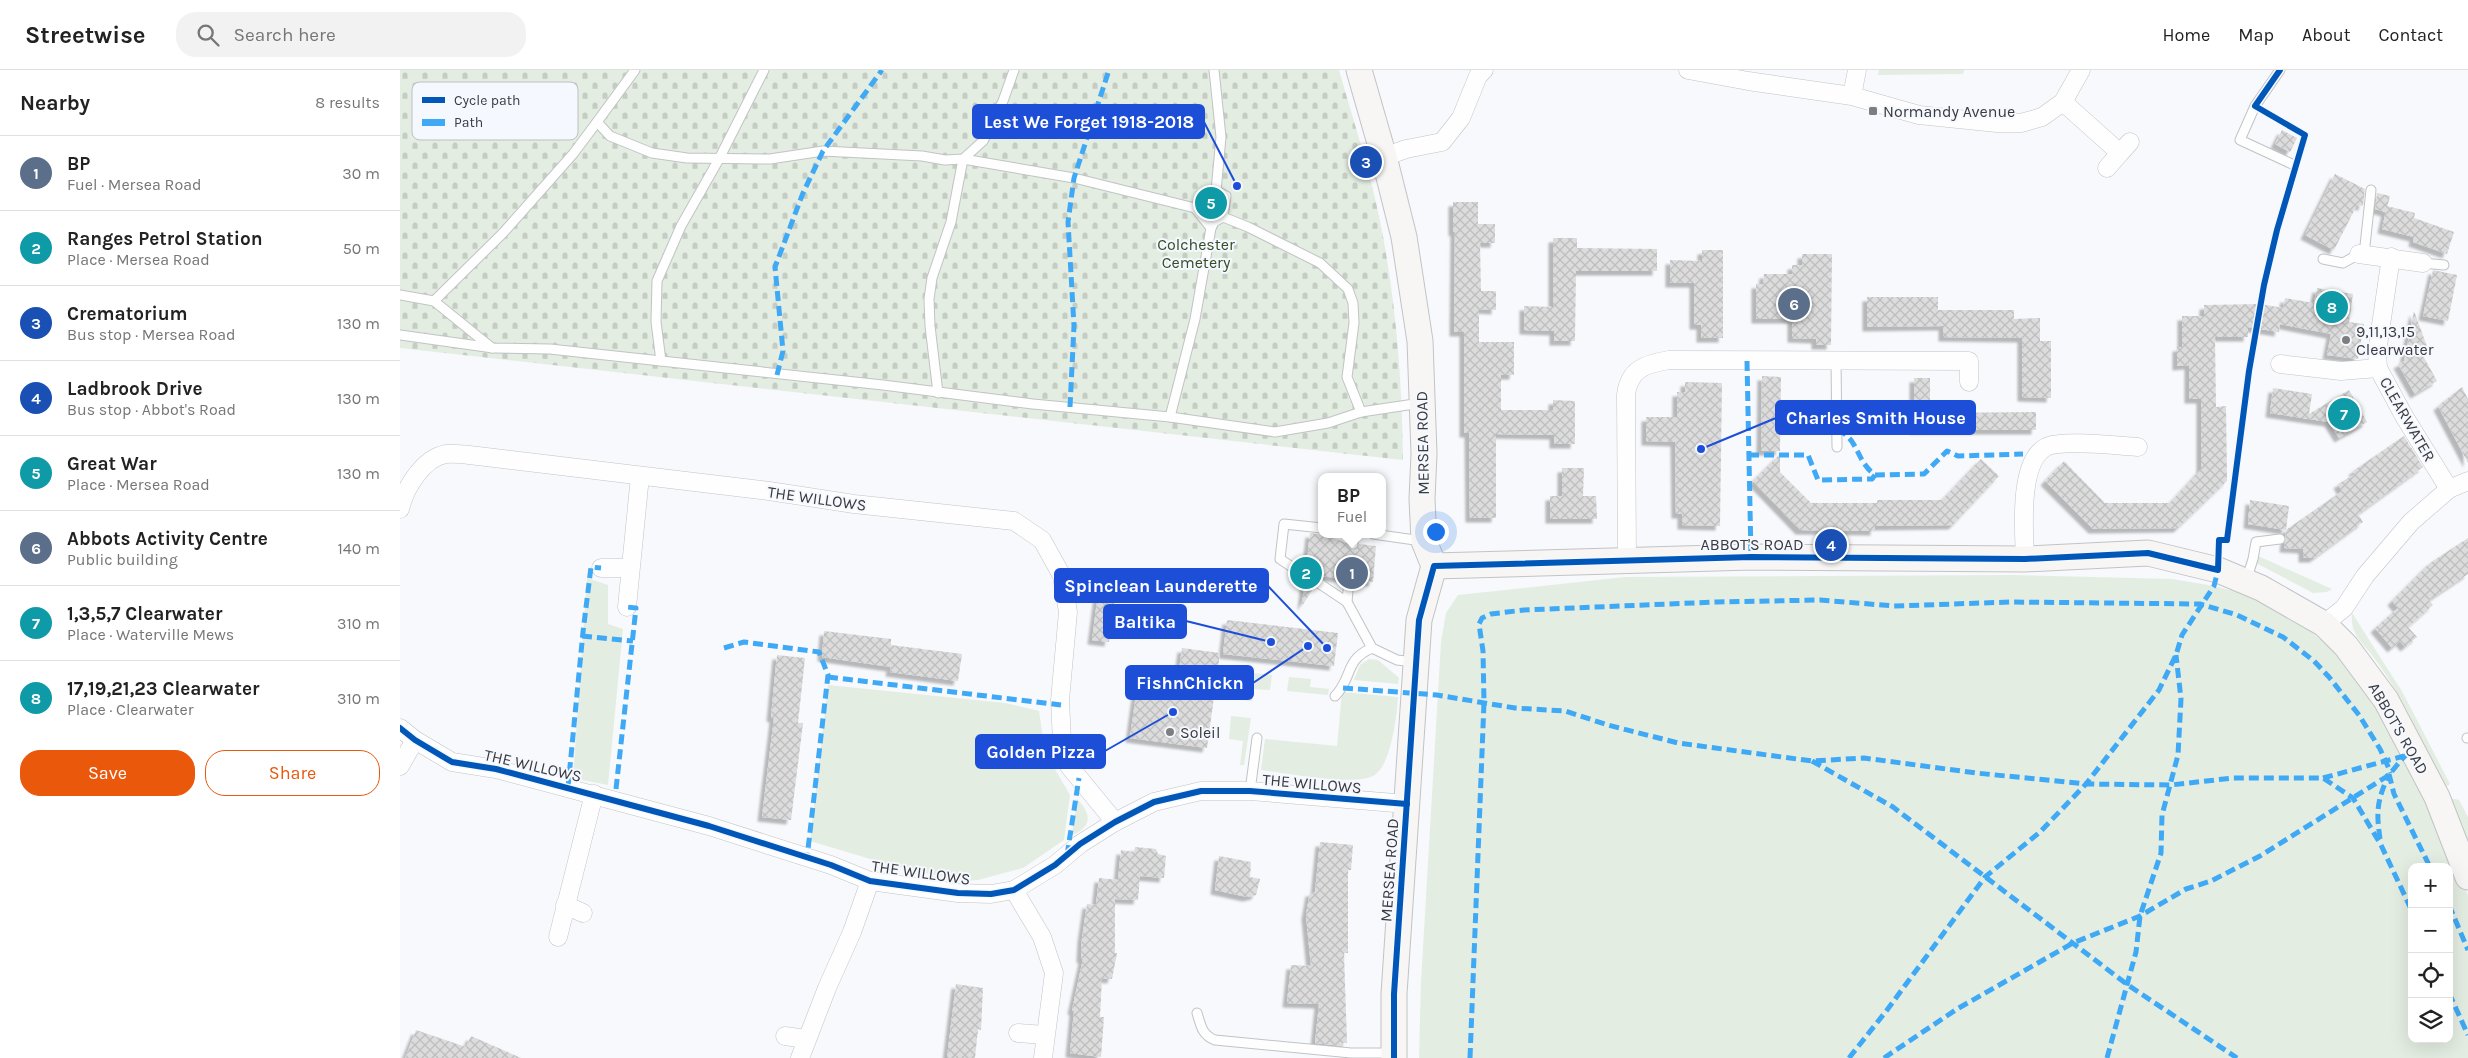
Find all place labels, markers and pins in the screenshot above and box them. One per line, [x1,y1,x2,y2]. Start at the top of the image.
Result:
place label: Normandy Avenue [1883,102,2015,121]
callout: Lest We Forget 1918-2018 [973,105,1204,138]
marker: Normandy Avenue [1867,105,1879,117]
pin: 3 [1350,143,1382,181]
pin: 5 [1195,184,1227,222]
pin: 6 [1778,285,1810,323]
pin: 8 [2316,288,2348,326]
place label: 9,11,13,15 Clearwater [2356,322,2434,359]
marker: 9,11,13,15 Clearwater [2340,334,2352,346]
pin: 7 [2328,395,2360,433]
callout: Charles Smith House [1776,401,1975,434]
pin: 4 [1815,526,1847,564]
pin: 2 [1290,554,1322,592]
pin: 1 [1336,554,1368,592]
callout: Spinclean Launderette [1055,569,1268,602]
callout: Baltika [1104,605,1186,638]
callout: FishnChickn [1126,666,1253,699]
place label: Soleil [1180,723,1220,742]
marker: Soleil [1164,726,1176,738]
callout: Golden Pizza [976,735,1105,768]

